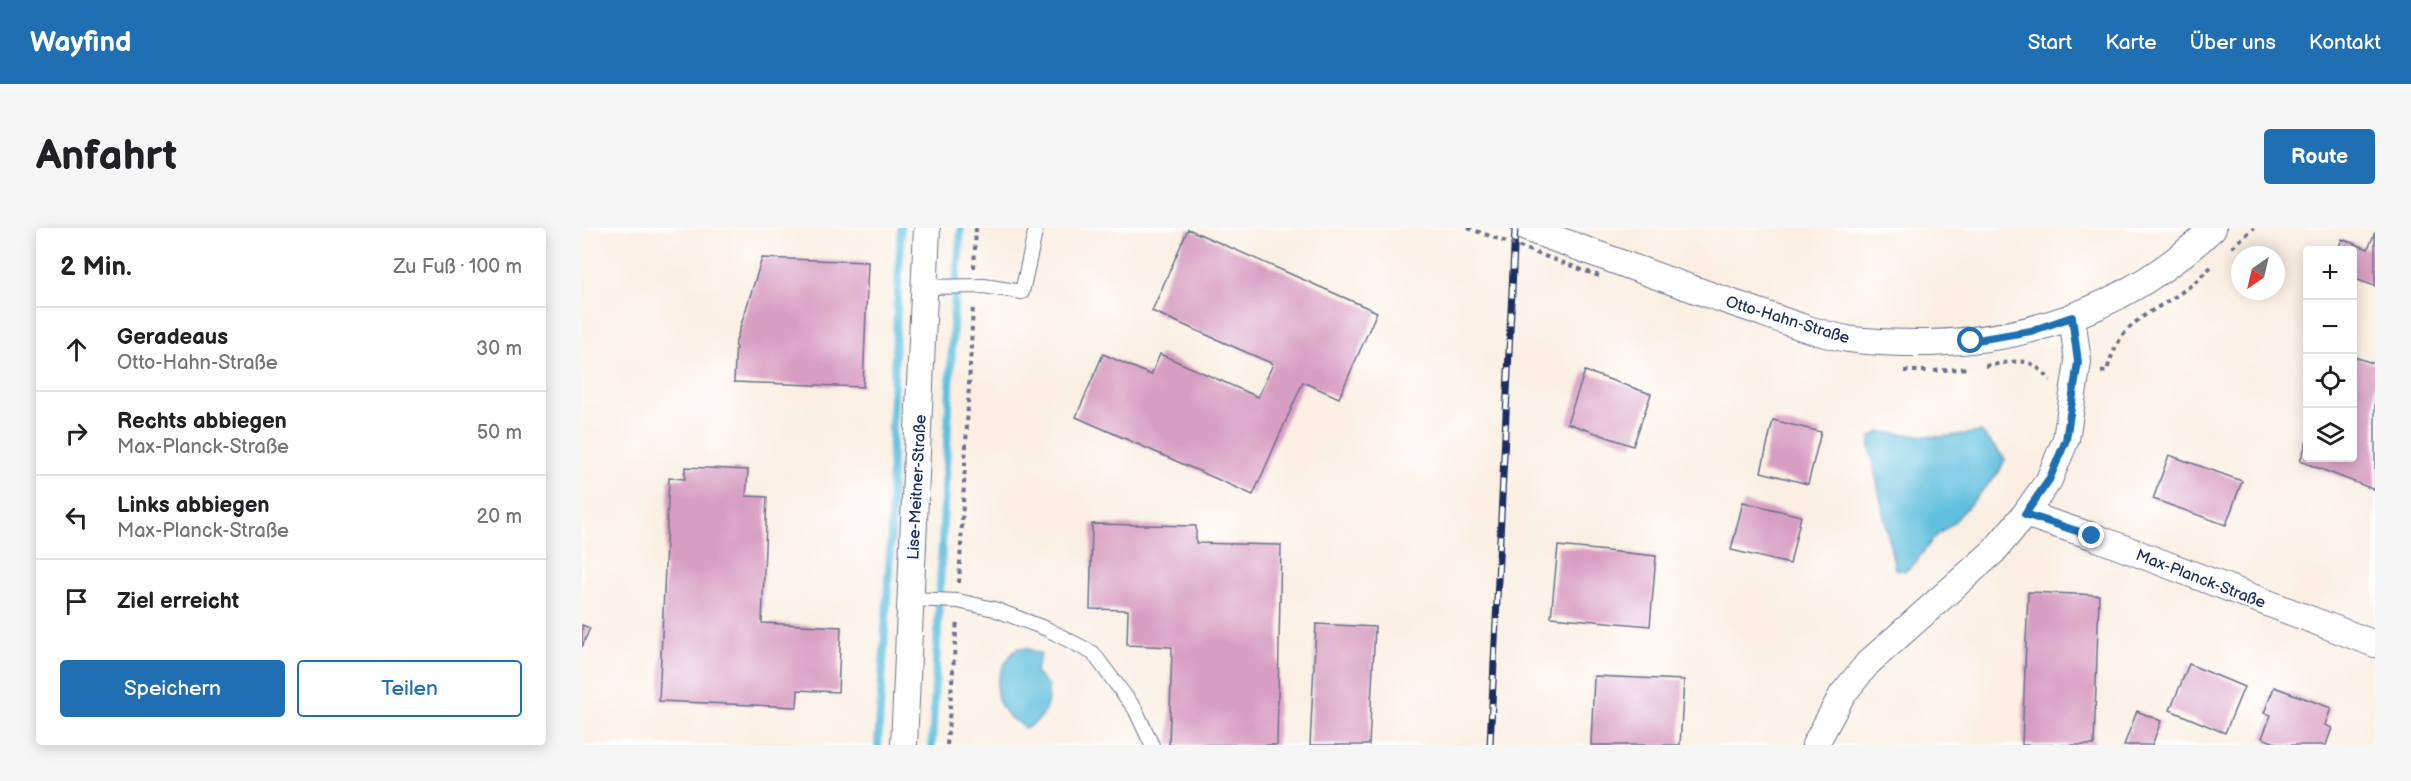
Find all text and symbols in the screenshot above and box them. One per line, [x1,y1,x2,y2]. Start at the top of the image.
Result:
text: Wayfind [30,26,131,59]
text: Start [2028,30,2072,55]
text: Karte [2105,30,2157,55]
text: Über uns [2190,30,2276,55]
text: Kontakt [2309,30,2381,55]
button: Route [2264,129,2375,184]
text: Anfahrt [36,131,177,182]
north arrow [2231,246,2285,300]
map controls [2303,246,2357,462]
button: + [2303,246,2357,300]
text: 2 Min. [60,252,132,283]
text: Zu Fuß · 100 m [393,255,522,279]
street label: Otto-Hahn-Straße [1723,293,1852,348]
button: − [2303,300,2357,354]
text: Geradeaus [117,324,228,351]
route start [1957,327,1983,353]
icon: ahead [60,333,93,366]
text: 30 m [476,337,522,361]
text: Otto-Hahn-Straße [117,351,278,375]
button: locate [2303,354,2357,408]
text: Rechts abbiegen [117,408,287,435]
button: layers [2303,408,2357,462]
street label: Lise-Meitner-Straße [904,414,931,560]
icon: right [60,417,93,450]
text: 50 m [477,421,522,445]
text: Max-Planck-Straße [117,435,289,459]
text: Links abbiegen [117,492,270,519]
icon: left [60,501,93,534]
text: 20 m [477,505,522,529]
text: Max-Planck-Straße [117,519,289,543]
route end [2078,522,2104,548]
street label: Max-Planck-Straße [2133,546,2269,613]
icon: arrive [60,585,93,618]
text: Ziel erreicht [117,588,239,615]
button: Speichern [60,660,285,717]
button: Teilen [297,660,522,717]

